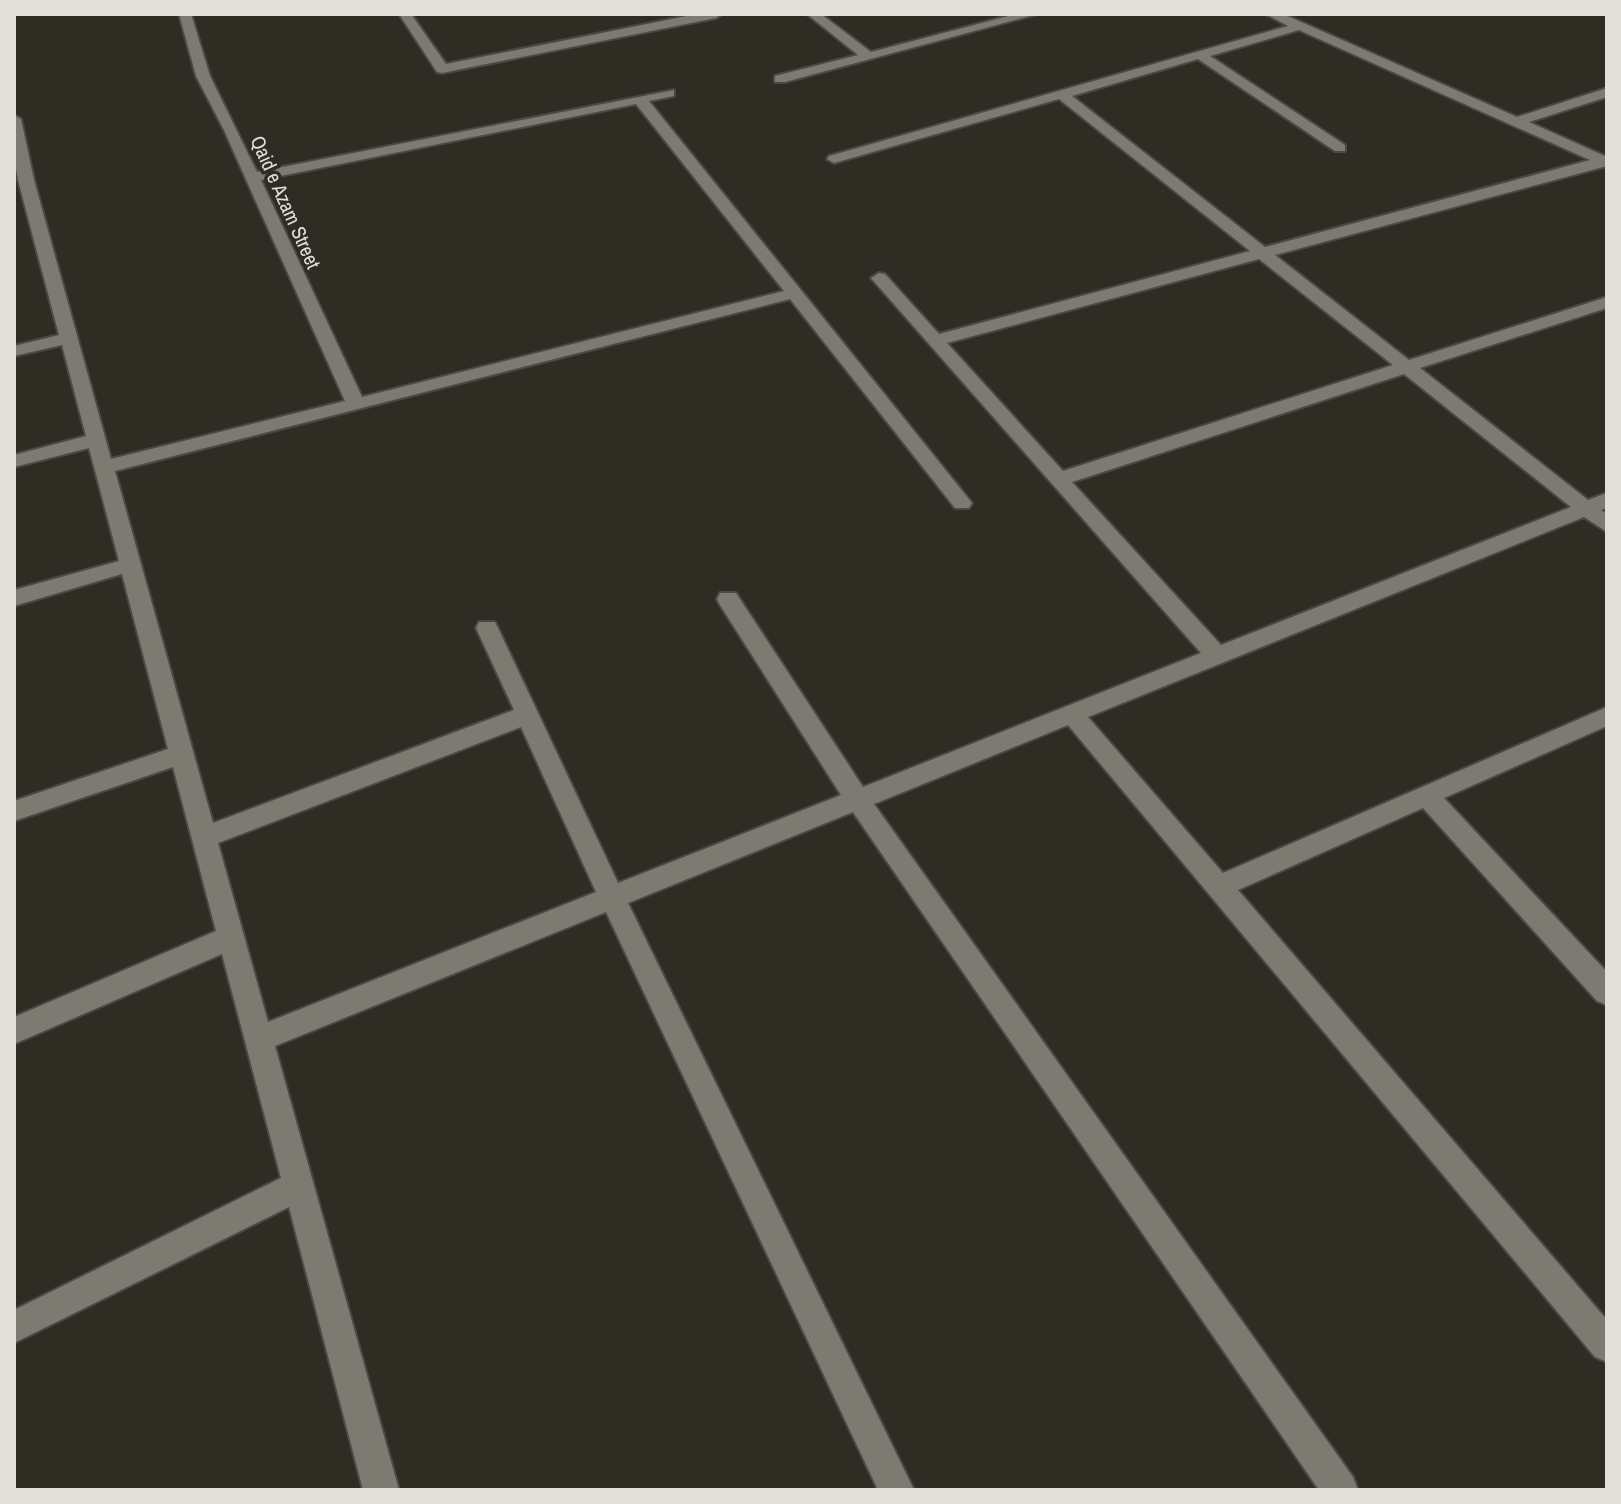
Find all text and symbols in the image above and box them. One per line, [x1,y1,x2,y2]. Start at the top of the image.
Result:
street label: Qaid e Azam Street [245,131,328,273]

